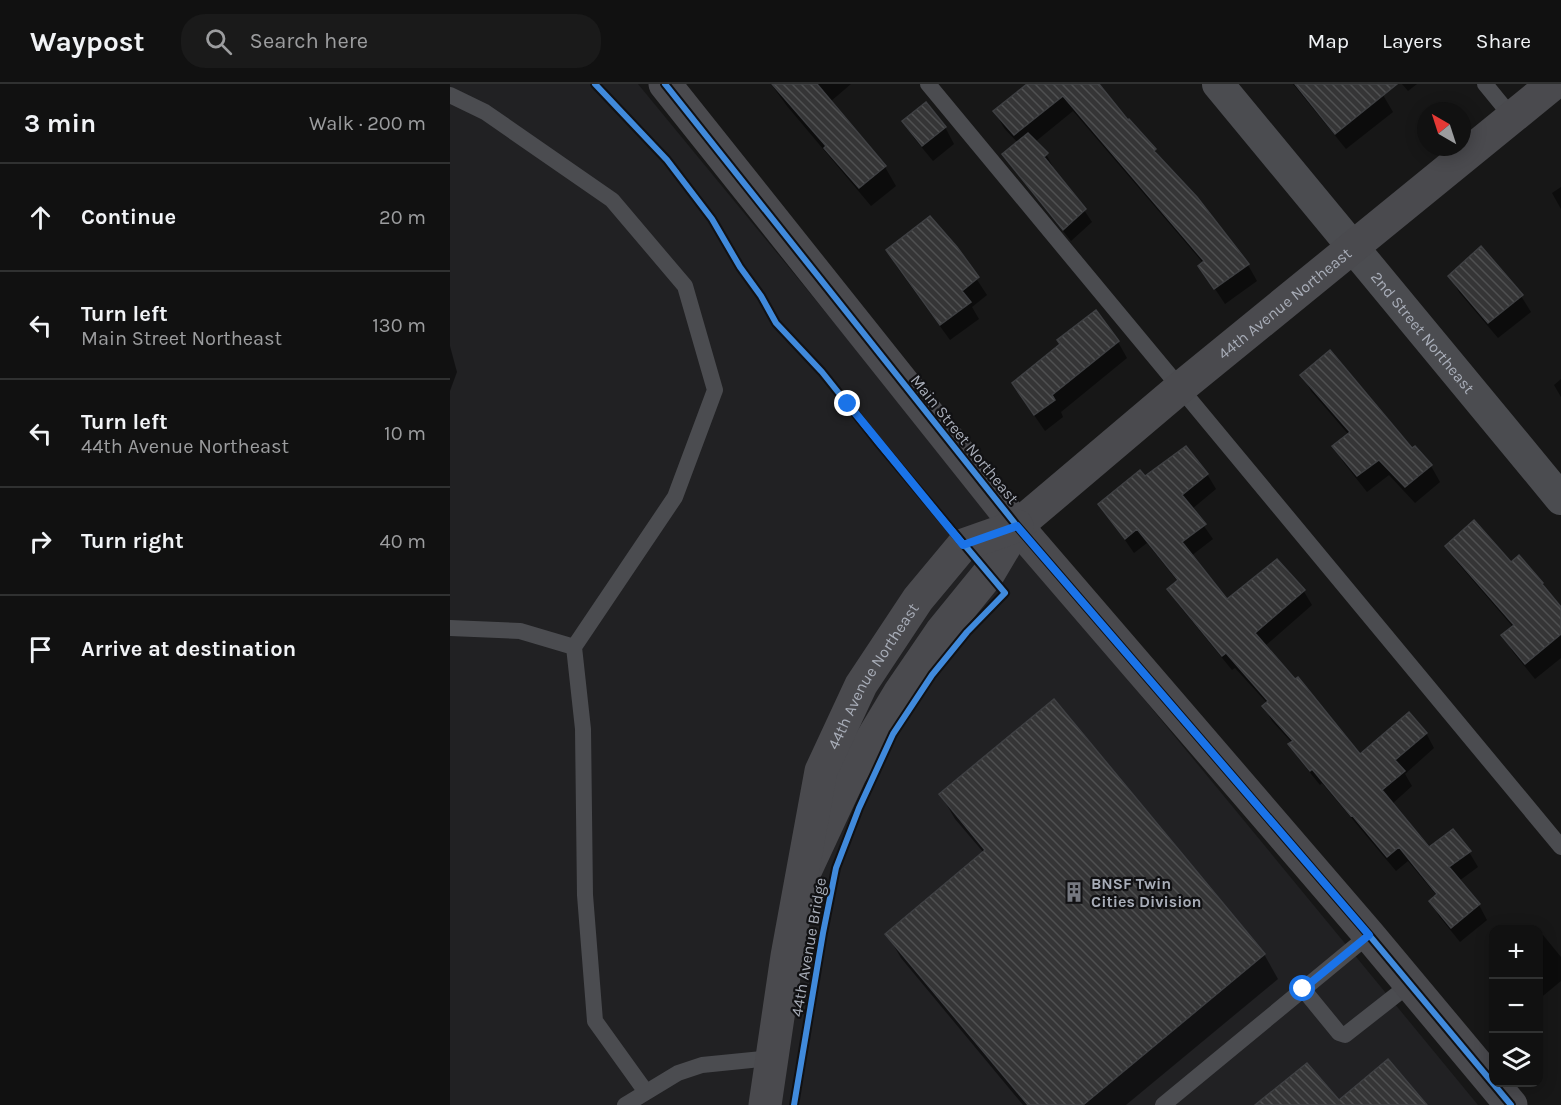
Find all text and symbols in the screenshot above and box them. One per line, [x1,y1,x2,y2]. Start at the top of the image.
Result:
search box [181,14,601,68]
text: Waypost [30,25,145,58]
icon: search [202,25,235,58]
text: Search here [250,28,368,54]
text: Map [1307,29,1349,53]
text: Layers [1382,29,1443,53]
text: Share [1476,29,1531,53]
north arrow [1417,102,1471,156]
text: 3 min [24,108,96,139]
text: Walk · 200 m [309,112,426,135]
icon: ahead [24,201,57,234]
text: Continue [81,204,176,230]
text: 20 m [379,206,426,229]
street label: 44th Avenue Northeast [1214,243,1355,363]
street label: 2nd Street Northeast [1367,268,1479,397]
text: Turn left [81,301,168,327]
icon: left [24,309,57,342]
text: 130 m [372,314,426,337]
text: Main Street Northeast [81,327,282,350]
street label: Main Street Northeast [907,371,1023,508]
route end [834,390,860,416]
text: Turn left [81,409,168,435]
icon: left [24,417,57,450]
text: 10 m [384,422,426,445]
text: 44th Avenue Northeast [81,435,289,458]
icon: right [24,525,57,558]
text: Turn right [81,528,184,554]
text: 40 m [380,530,426,553]
street label: 44th Avenue Northeast [823,599,923,753]
icon: arrive [24,633,57,666]
text: Arrive at destination [81,636,296,662]
place label: BNSF Twin Cities Division [1091,874,1201,911]
street label: 44th Avenue Bridge [787,876,830,1018]
building icon: BNSF Twin Cities Division [1062,880,1086,904]
map controls [1489,925,1543,1087]
button: + [1489,925,1543,979]
route start [1289,975,1315,1001]
button: − [1489,979,1543,1033]
button: layers [1489,1033,1543,1087]

